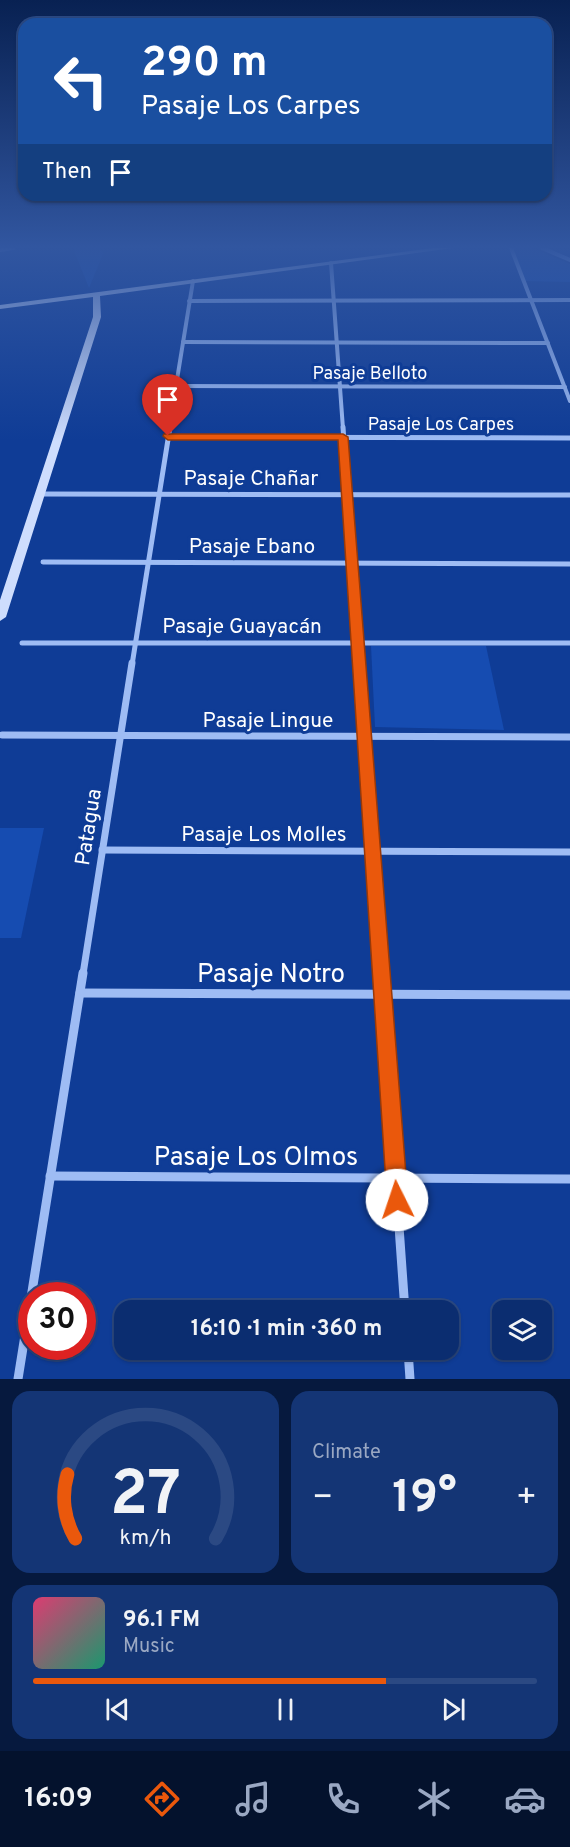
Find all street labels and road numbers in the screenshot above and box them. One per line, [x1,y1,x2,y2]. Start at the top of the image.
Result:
street label: Pasaje Belloto [313,363,427,386]
street label: Pasaje Los Carpes [368,414,514,437]
street label: Pasaje Chañar [184,466,318,493]
street label: Pasaje Ebano [189,534,315,561]
street label: Pasaje Guayacán [162,614,322,641]
street label: Pasaje Lingue [203,708,333,735]
street label: Patagua [70,787,109,868]
street label: Pasaje Los Molles [181,822,347,849]
street label: Pasaje Notro [197,959,345,992]
street label: Pasaje Los Olmos [154,1142,358,1175]

